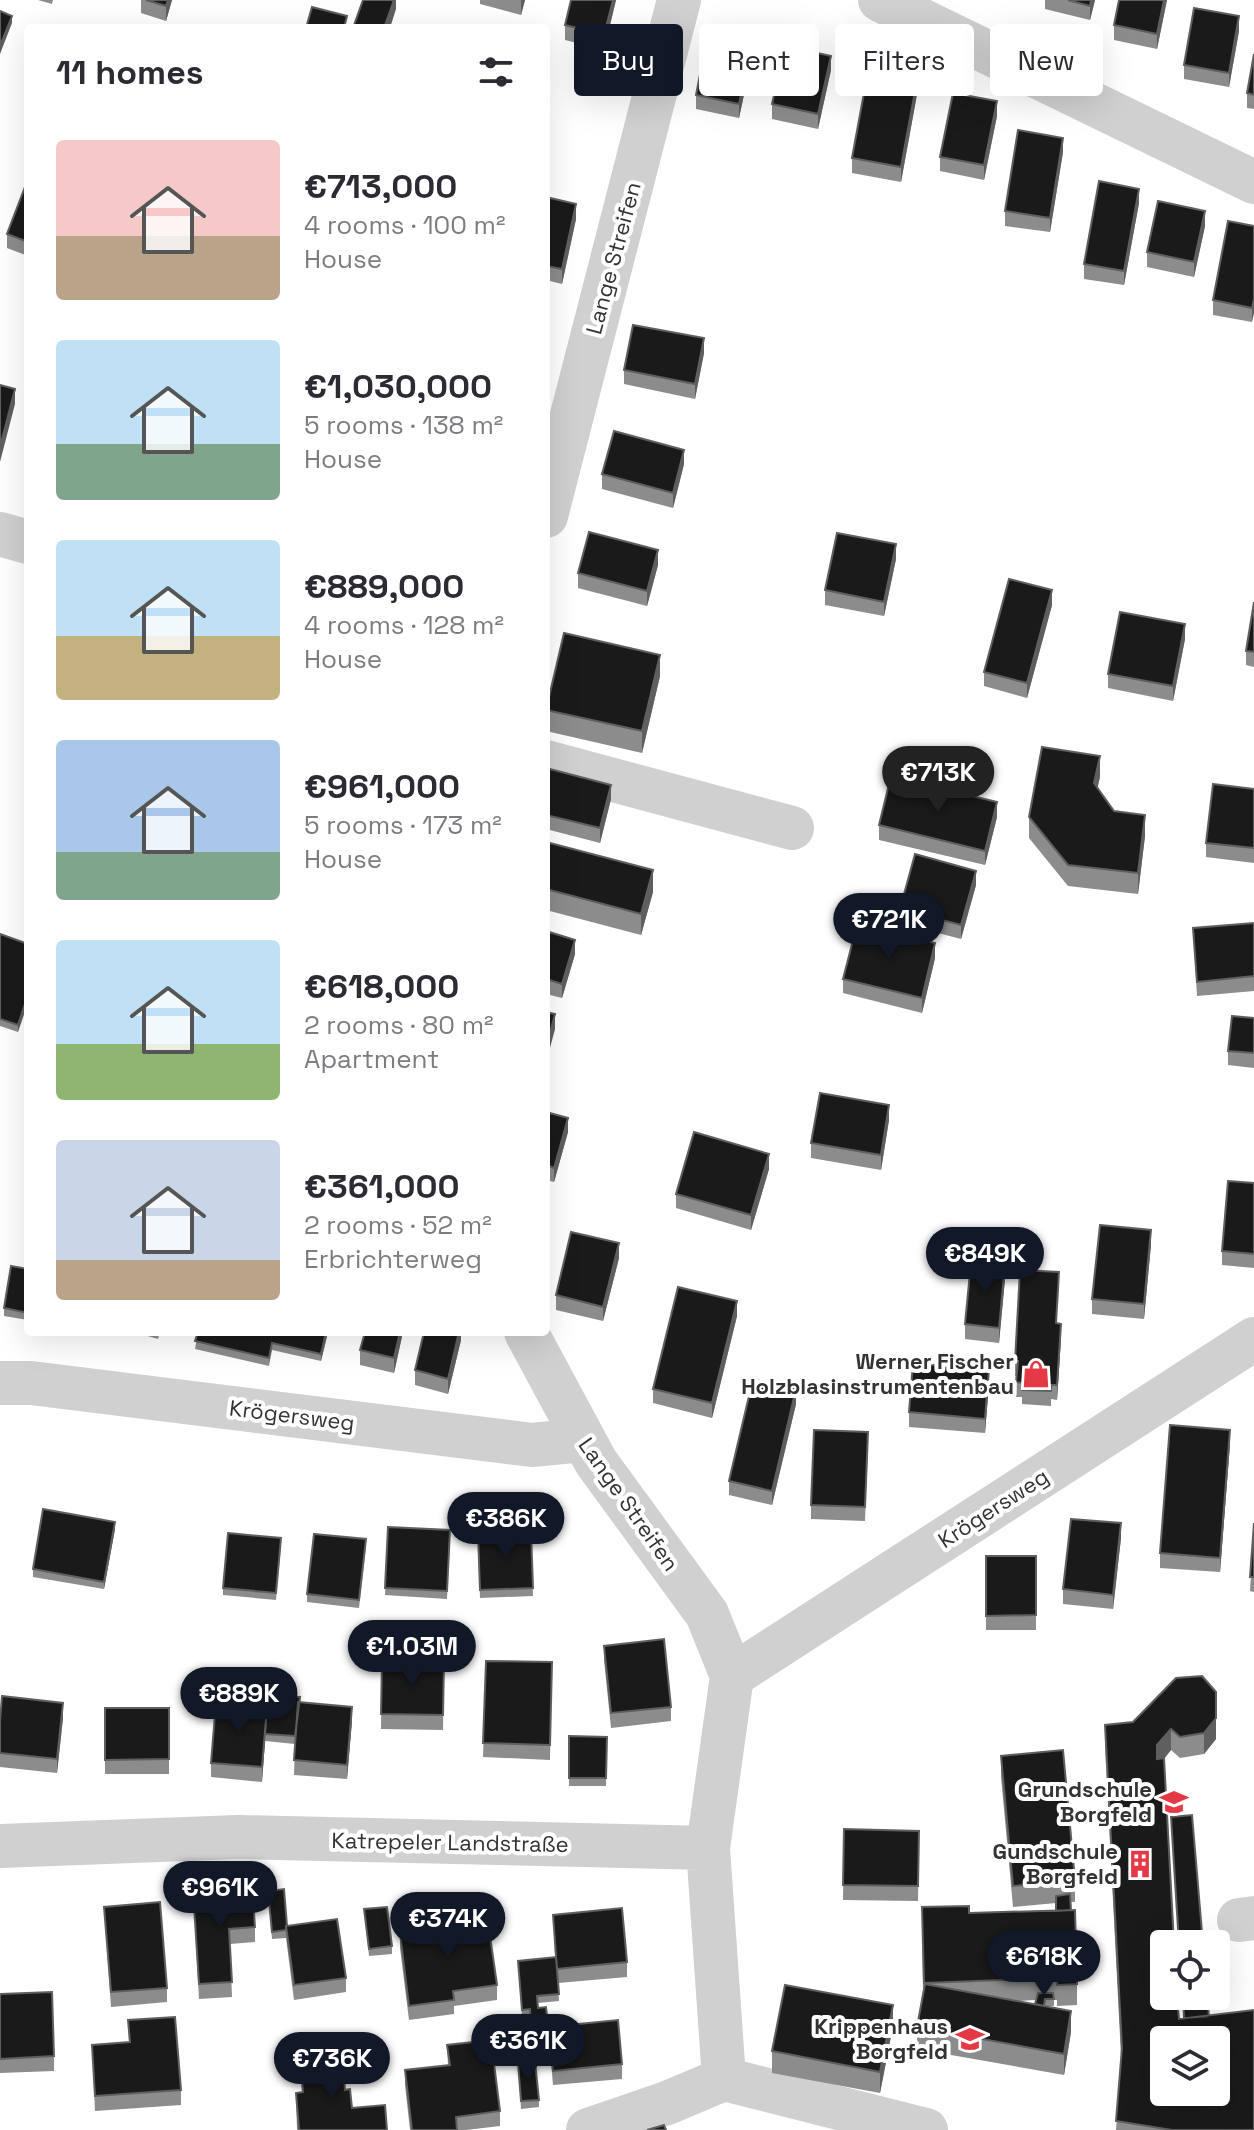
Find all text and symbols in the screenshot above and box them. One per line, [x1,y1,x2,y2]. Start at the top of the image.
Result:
chip: Buy [574,24,683,96]
chip: Rent [699,24,819,96]
chip: Filters [835,24,974,96]
chip: New [990,24,1103,96]
icon: filters [474,50,518,94]
text: 11 homes [56,51,204,94]
text: €713,000 [304,165,457,208]
icon: home [120,172,216,268]
street label: Lange Streifen [579,179,647,337]
text: 4 rooms · 100 m² [304,208,505,242]
text: House [304,242,382,276]
text: €1,030,000 [304,365,492,408]
icon: home [120,372,216,468]
text: 5 rooms · 138 m² [304,408,503,442]
text: House [304,442,382,476]
text: €889,000 [304,565,464,608]
icon: home [120,572,216,668]
text: 4 rooms · 128 m² [304,608,504,642]
text: House [304,642,382,676]
pin: €713K [882,746,994,814]
text: €713K [900,755,976,789]
text: €961,000 [304,765,460,808]
icon: home [120,772,216,868]
text: 5 rooms · 173 m² [304,808,502,842]
text: House [304,842,382,876]
pin: €721K [833,893,945,961]
text: €721K [851,902,927,936]
text: €618,000 [304,965,459,1008]
icon: home [120,972,216,1068]
text: 2 rooms · 80 m² [304,1008,494,1042]
text: Apartment [304,1042,439,1076]
text: €361,000 [304,1165,460,1208]
icon: home [120,1172,216,1268]
text: 2 rooms · 52 m² [304,1208,492,1242]
pin: €849K [929,1227,1041,1295]
text: €849K [944,1236,1026,1270]
text: Erbrichterweg [304,1242,482,1276]
place label: Werner Fischer Holzblasinstrumentenbau [741,1347,1014,1400]
shop icon: Werner Fischer Holzblasinstrumentenbau [1021,1359,1051,1389]
street label: Krögersweg [228,1393,356,1437]
street label: Lange Streifen [573,1432,685,1576]
street label: Krögersweg [932,1462,1054,1554]
pin: €386K [450,1492,562,1560]
text: €386K [465,1501,547,1535]
pin: €1.03M [347,1620,477,1688]
text: €1.03M [366,1629,458,1663]
pin: €889K [183,1667,295,1735]
text: €889K [198,1676,280,1710]
place label: Grundschule Borgfeld [1018,1775,1152,1828]
school or university icon: Grundschule Borgfeld [1159,1787,1189,1817]
street label: Katrepeler Landstraße [331,1826,569,1858]
place label: Gundschule Borgfeld [992,1837,1118,1890]
building icon: Gundschule Borgfeld [1125,1849,1155,1879]
pin: €961K [164,1861,276,1929]
text: €961K [181,1870,259,1904]
pin: €374K [392,1892,504,1960]
text: €374K [408,1901,488,1935]
pin: €618K [988,1930,1100,1998]
map controls [1150,1930,1230,2106]
button: locate [1150,1930,1230,2010]
text: €618K [1005,1939,1083,1973]
place label: Krippenhaus Borgfeld [814,2012,948,2065]
pin: €361K [472,2014,584,2082]
text: €361K [489,2023,567,2057]
school or university icon: Krippenhaus Borgfeld [955,2024,985,2054]
button: layers [1150,2026,1230,2106]
pin: €736K [276,2032,388,2100]
text: €736K [292,2041,372,2075]

